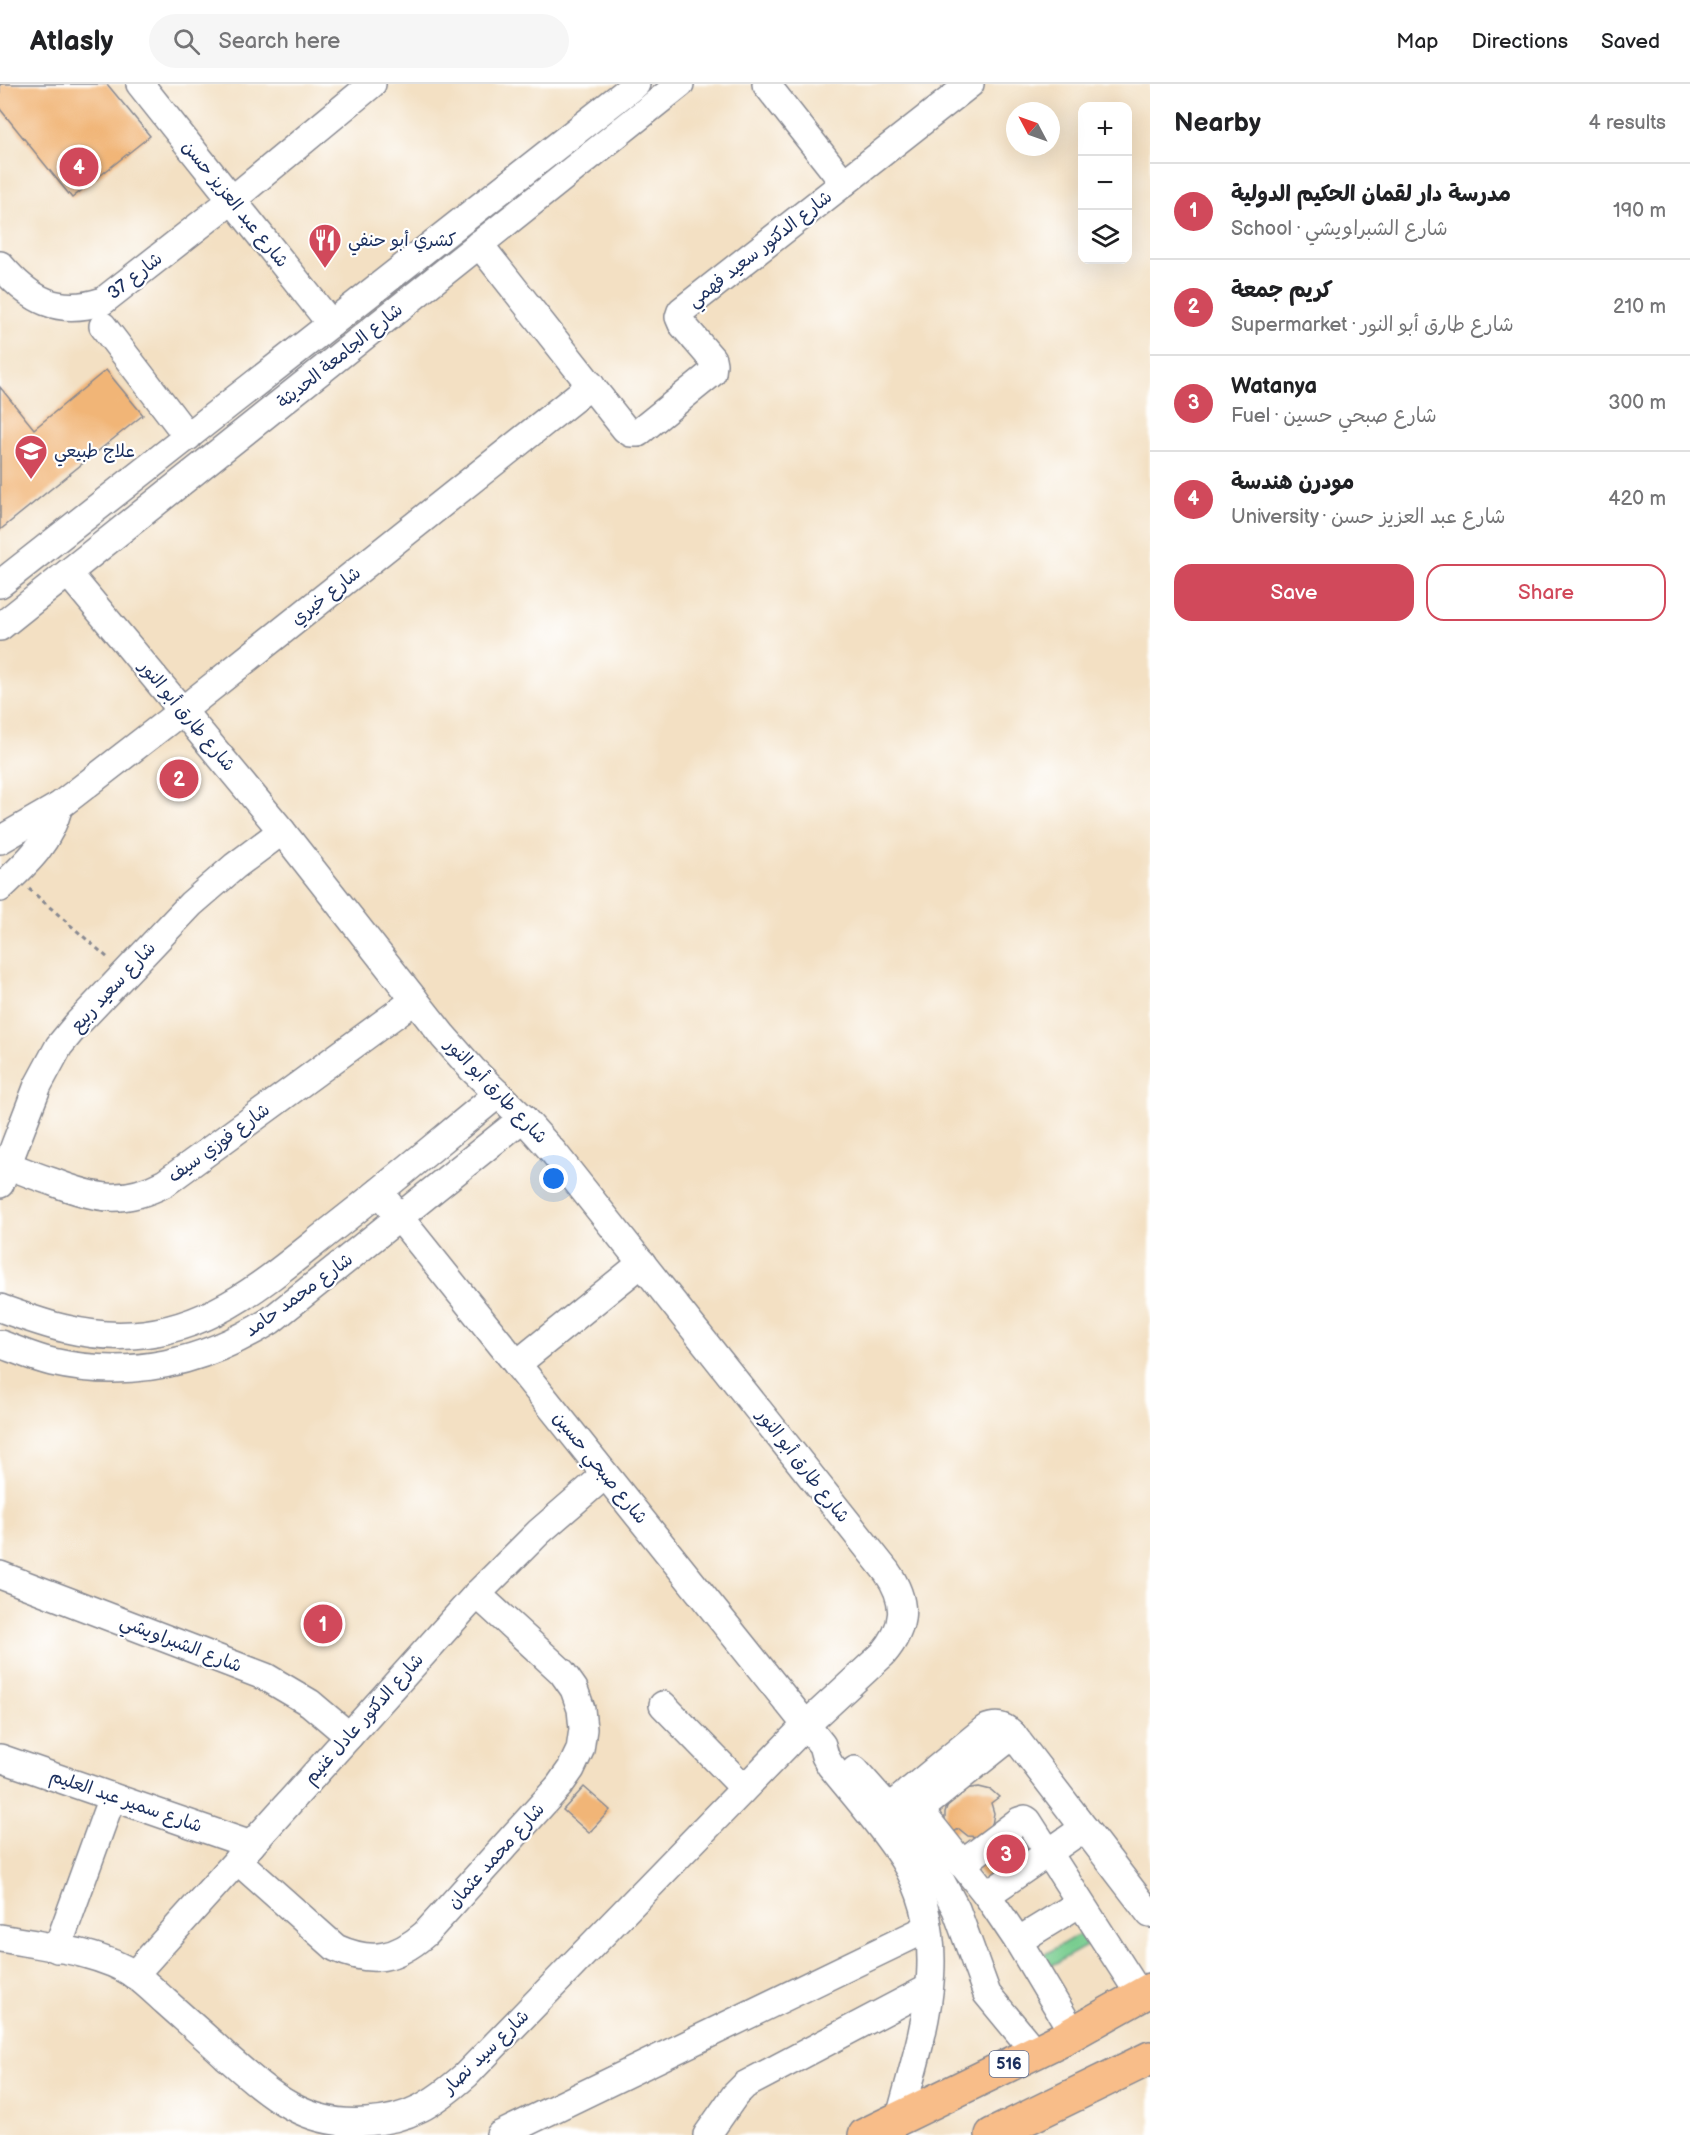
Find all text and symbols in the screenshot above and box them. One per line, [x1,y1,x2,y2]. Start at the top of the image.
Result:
search box [149,14,569,68]
text: Atlasly [30,25,113,58]
icon: search [170,25,203,58]
text: Search here [218,28,340,55]
text: Map [1396,29,1439,54]
text: Directions [1472,29,1568,54]
text: Saved [1601,29,1660,54]
north arrow [1006,102,1060,156]
map controls [1078,102,1132,264]
button: + [1078,102,1132,156]
text: Nearby [1174,108,1261,139]
text: 4 results [1588,111,1666,135]
street label: شارع عبد العزيز حسن [177,136,293,272]
pin: 4 [60,144,98,190]
button: − [1078,156,1132,210]
text: مدرسة دار لقمان الحكيم الدولية [1231,181,1511,208]
street label: شارع الدكتور سعيد فهمي [684,186,839,316]
text: 1 [1189,199,1198,223]
text: 190 m [1613,199,1666,223]
button: layers [1078,210,1132,264]
text: School · شارع الشبراويشي [1231,217,1448,241]
restaurant icon: كشري أبو حنفي [307,222,343,269]
place label: كشري أبو حنفي [348,230,457,256]
street label: شارع 37 [103,248,167,305]
text: كريم جمعة [1231,277,1333,304]
text: 2 [1188,295,1199,319]
text: 210 m [1613,295,1666,319]
street label: شارع الجامعة الحديثة [273,299,407,414]
text: Supermarket · شارع طارق أبو النور [1231,313,1514,337]
text: Watanya [1231,373,1317,400]
text: 3 [1188,391,1199,415]
text: 300 m [1608,391,1666,415]
text: Fuel · شارع صبحي حسين [1231,404,1437,428]
school or university icon: علاج طبيعي [13,433,49,480]
place label: علاج طبيعي [54,441,135,467]
text: مودرن هندسة [1231,469,1354,496]
text: 4 [1188,487,1199,511]
text: 420 m [1608,487,1666,511]
text: University · شارع عبد العزيز حسن [1231,505,1506,529]
street label: شارع خيري [287,562,366,631]
button: Save [1174,564,1414,621]
button: Share [1426,564,1666,621]
street label: شارع طارق أبو النور [133,655,239,776]
pin: 2 [160,756,198,802]
street label: شارع سعيد ربيع [66,938,162,1038]
street label: شارع طارق أبو النور [438,1033,551,1149]
street label: شارع فوزي سيف [164,1099,275,1189]
your location [539,1164,568,1193]
street label: شارع محمد حامد [241,1249,358,1342]
street label: شارع طارق أبو النور [750,1404,854,1527]
street label: شارع صبحي حسين [544,1408,652,1531]
pin: 1 [304,1602,342,1646]
street label: شارع الشبراويشي [115,1611,245,1681]
street label: شارع الدكتور عادل غنيم [300,1649,430,1791]
street label: شارع سمير عبد العليم [46,1765,205,1840]
street label: شارع محمد عثمان [443,1799,550,1914]
pin: 3 [986,1832,1026,1876]
street label: شارع سيد نصار [437,2006,534,2101]
road number: 516 [990,2051,1028,2077]

